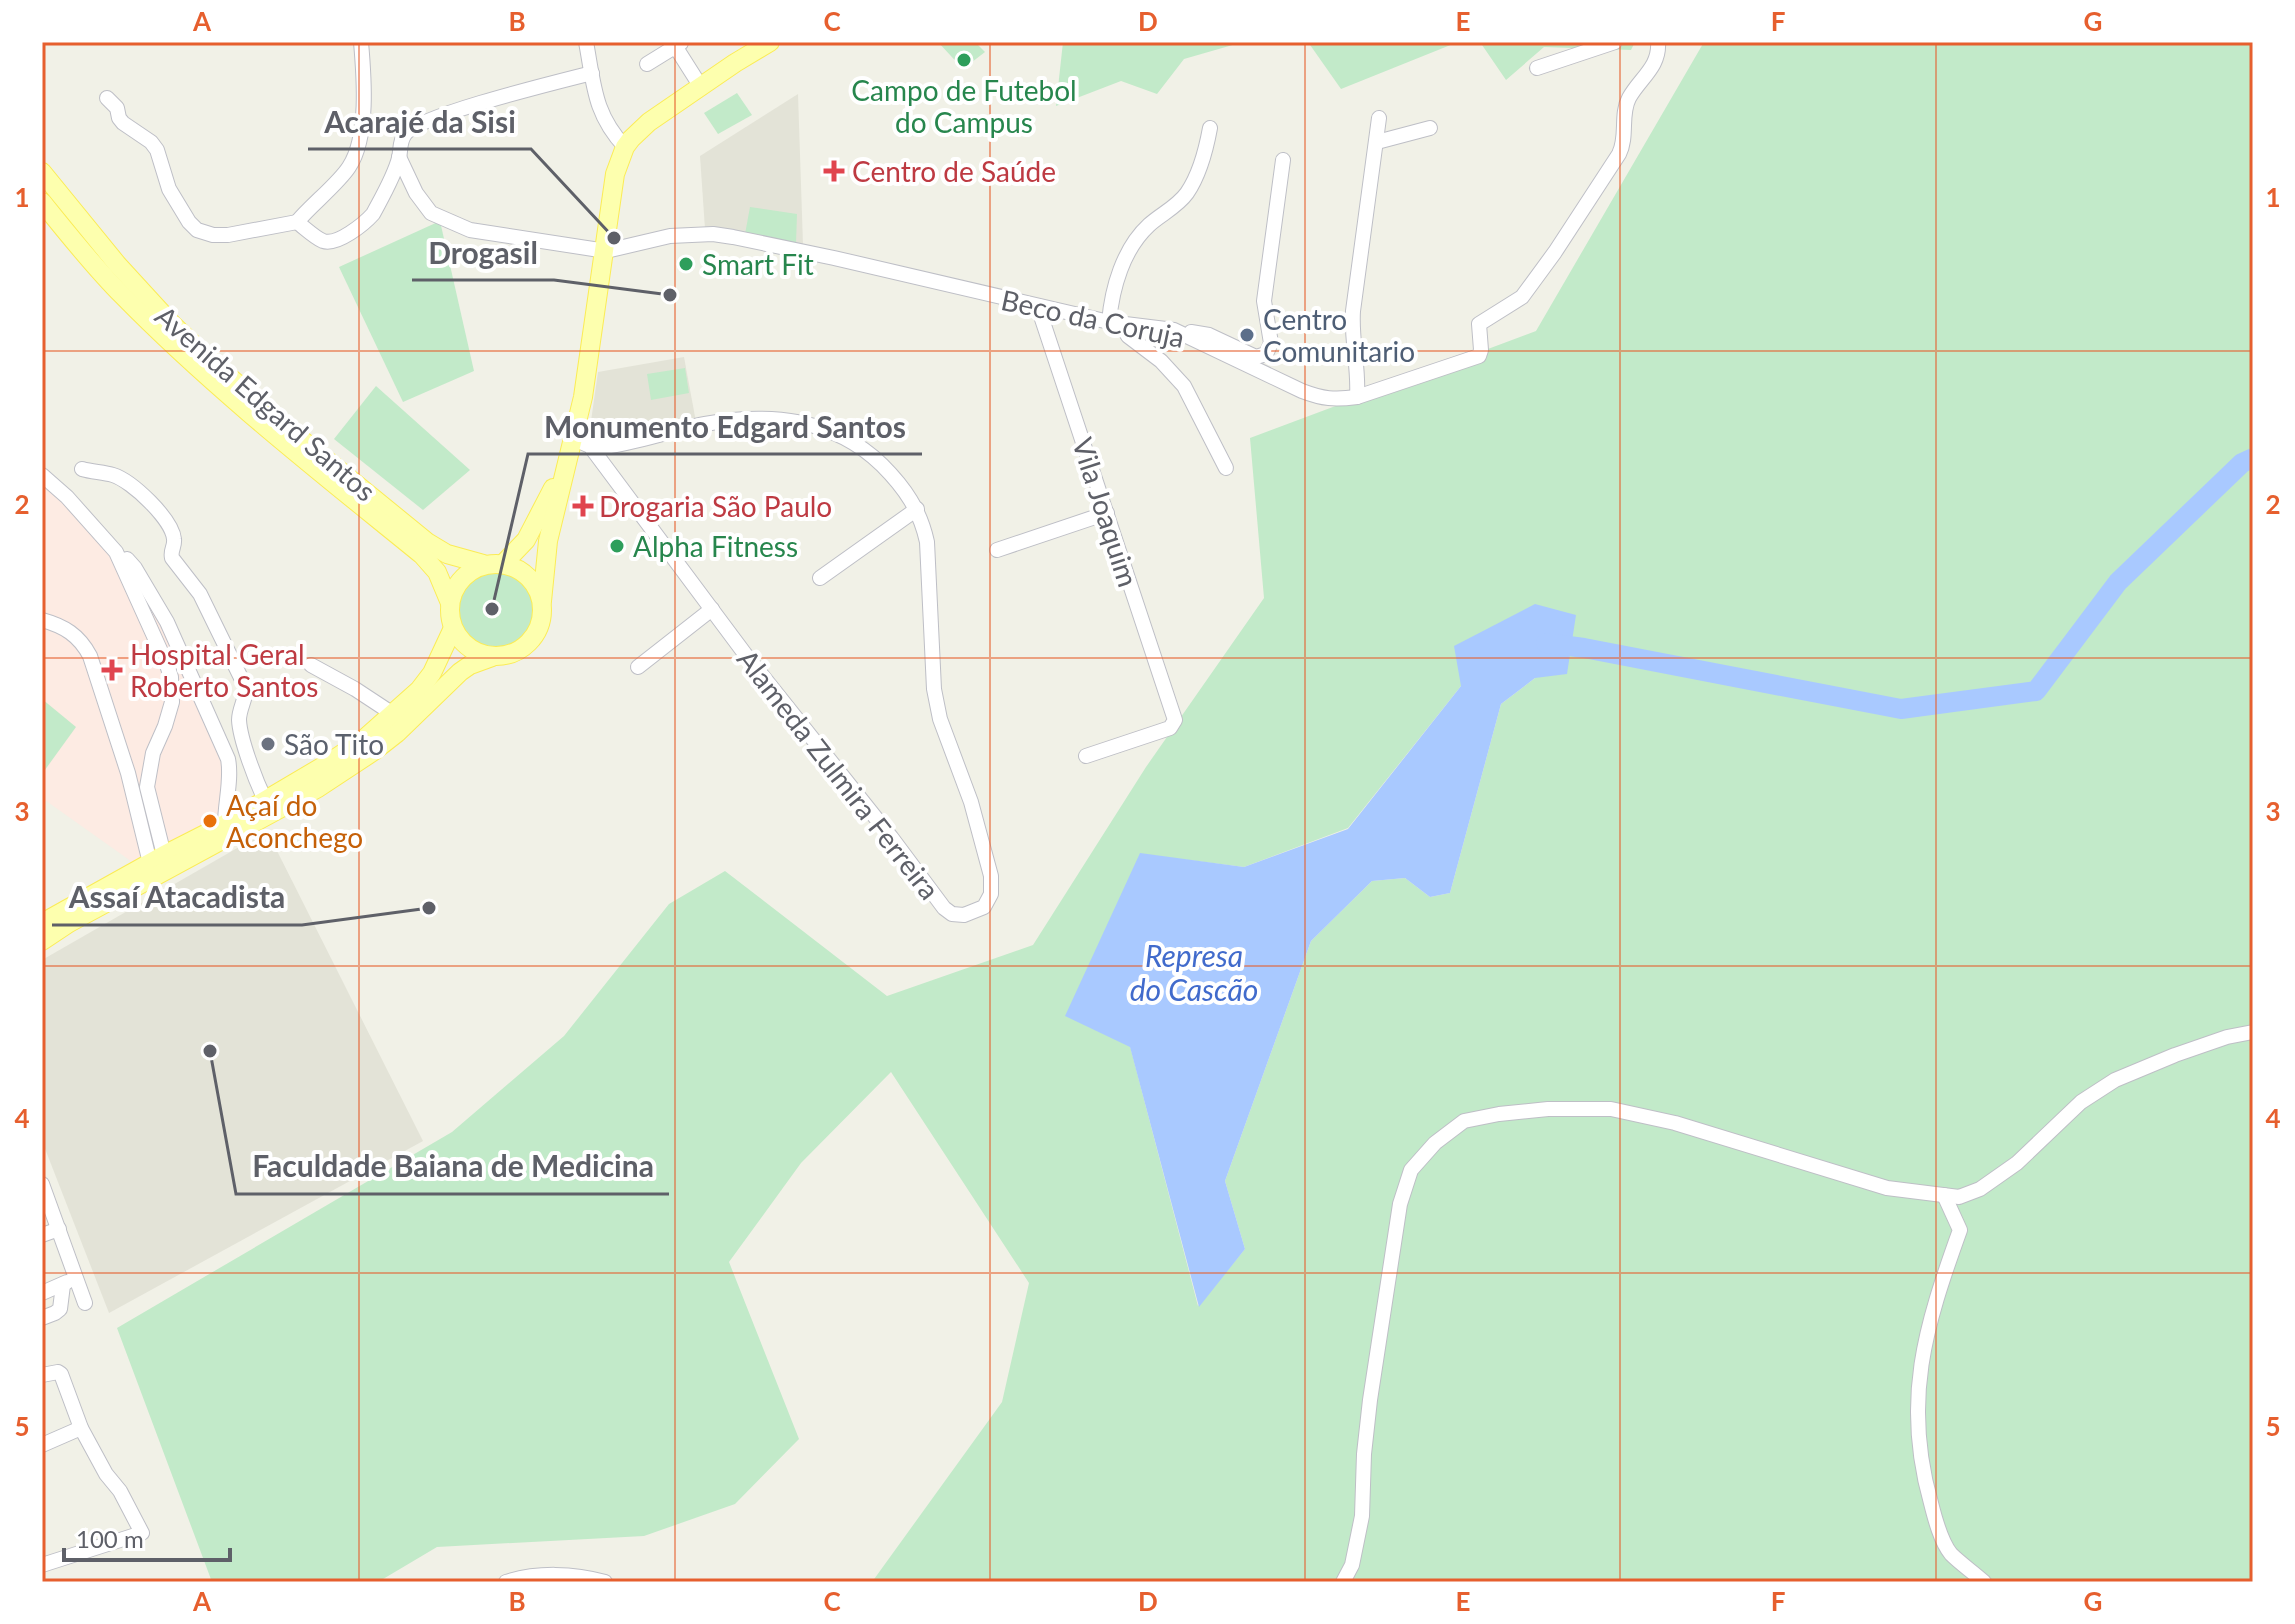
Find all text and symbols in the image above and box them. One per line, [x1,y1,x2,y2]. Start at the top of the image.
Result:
text: A [192,5,212,37]
text: B [508,5,526,37]
text: C [823,5,841,37]
text: D [1138,5,1158,37]
text: E [1456,5,1470,37]
text: F [1771,5,1785,37]
text: G [2084,5,2102,37]
marker: Campo de Futebol do Campus [955,51,973,69]
place label: Campo de Futebol do Campus [851,73,1077,139]
callout: Acarajé da Sisi [308,95,531,149]
text: Acarajé da Sisi [323,103,516,139]
place label: Centro de Saúde [852,154,1056,188]
marker: Centro de Saúde [823,160,845,182]
text: 1 [14,181,30,213]
text: 1 [2265,181,2281,213]
callout: Drogasil [412,226,554,280]
text: Drogasil [428,234,538,270]
place label: Smart Fit [702,247,814,281]
marker: Smart Fit [677,255,695,273]
street label: Beco da Coruja [998,282,1188,354]
street label: Avenida Edgard Santos [149,298,383,508]
place label: Centro Comunitario [1263,302,1415,368]
marker: Centro Comunitario [1238,326,1256,344]
callout: Monumento Edgard Santos [528,400,922,454]
text: Monumento Edgard Santos [544,408,906,444]
street label: Vila Joaquim [1066,433,1146,591]
text: 2 [14,488,30,520]
text: 2 [2265,488,2281,520]
place label: Drogaria São Paulo [599,489,832,523]
marker: Drogaria São Paulo [574,497,592,515]
place label: Alpha Fitness [633,529,798,563]
marker: Alpha Fitness [608,537,626,555]
place label: Hospital Geral Roberto Santos [130,637,318,703]
street label: Alameda Zulmira Ferreira [731,642,947,906]
marker: Hospital Geral Roberto Santos [101,659,123,681]
place label: São Tito [284,727,384,761]
marker: São Tito [259,735,277,753]
place label: Açaí do Aconchego [226,788,363,854]
text: 3 [14,795,30,827]
text: 3 [2265,795,2281,827]
marker: Açaí do Aconchego [201,812,219,830]
callout: Assaí Atacadista [52,871,302,925]
text: Assaí Atacadista [68,878,285,914]
water label: Represa do Cascão [1130,937,1258,1007]
text: 4 [14,1102,30,1134]
text: 4 [2265,1102,2281,1134]
callout: Faculdade Baiana de Medicina [236,1140,669,1194]
text: Faculdade Baiana de Medicina [252,1147,654,1183]
text: 5 [14,1410,30,1442]
text: 5 [2265,1410,2281,1442]
scale bar [64,1512,230,1562]
text: 100 m [76,1524,144,1553]
text: A [192,1585,212,1617]
text: B [508,1585,526,1617]
text: C [823,1585,841,1617]
text: D [1138,1585,1158,1617]
text: E [1456,1585,1470,1617]
text: F [1771,1585,1785,1617]
text: G [2084,1585,2102,1617]

